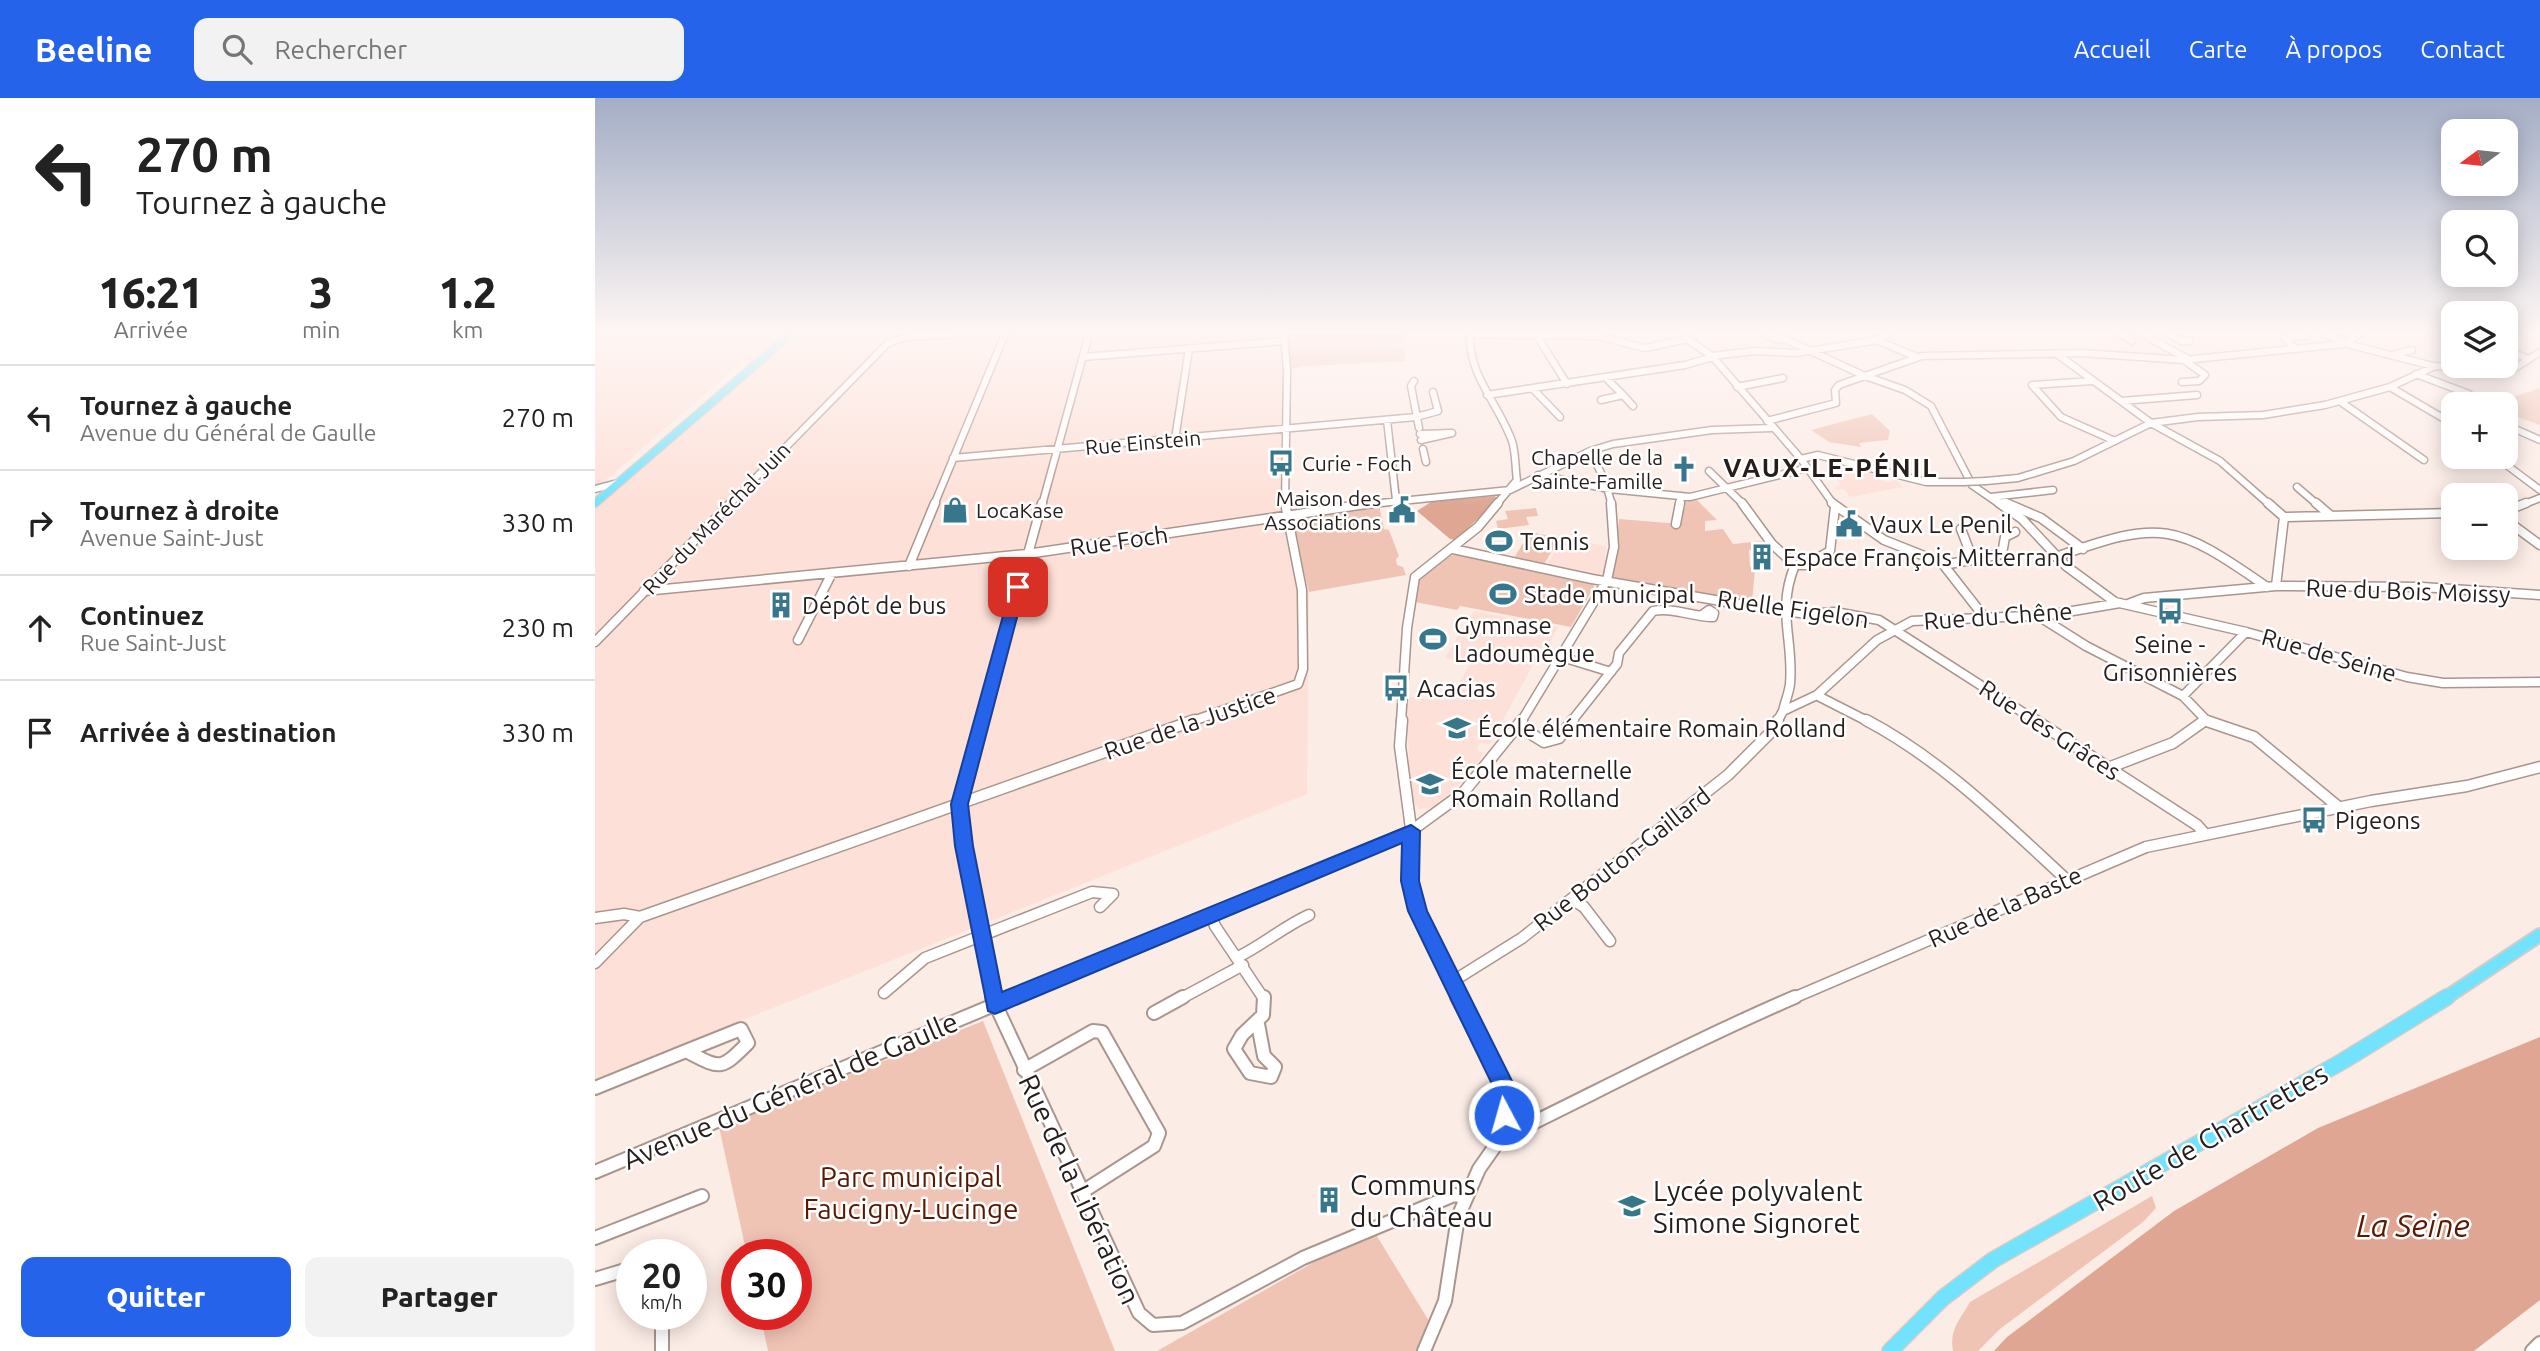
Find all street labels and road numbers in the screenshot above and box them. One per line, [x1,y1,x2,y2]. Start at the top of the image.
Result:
street label: Rue Einstein [1084,425,1202,459]
street label: Rue du Maréchal Juin [637,437,795,599]
street label: Rue Foch [1068,521,1170,561]
street label: Rue du Bois Moissy [2305,574,2511,608]
street label: Ruelle Figelon [1715,585,1871,633]
street label: Rue du Chêne [1923,597,2073,635]
street label: Rue de Seine [2259,623,2399,687]
street label: Rue des Grâces [1974,674,2126,786]
street label: Rue de la Justice [1101,681,1279,765]
street label: Rue Bouton-Gaillard [1528,782,1716,936]
street label: Rue de la Baste [1924,861,2086,953]
street label: Avenue du Général de Gaulle [618,1005,962,1175]
street label: Route de Chartrettes [2087,1057,2333,1217]
street label: Rue de la Libération [1013,1069,1147,1309]

